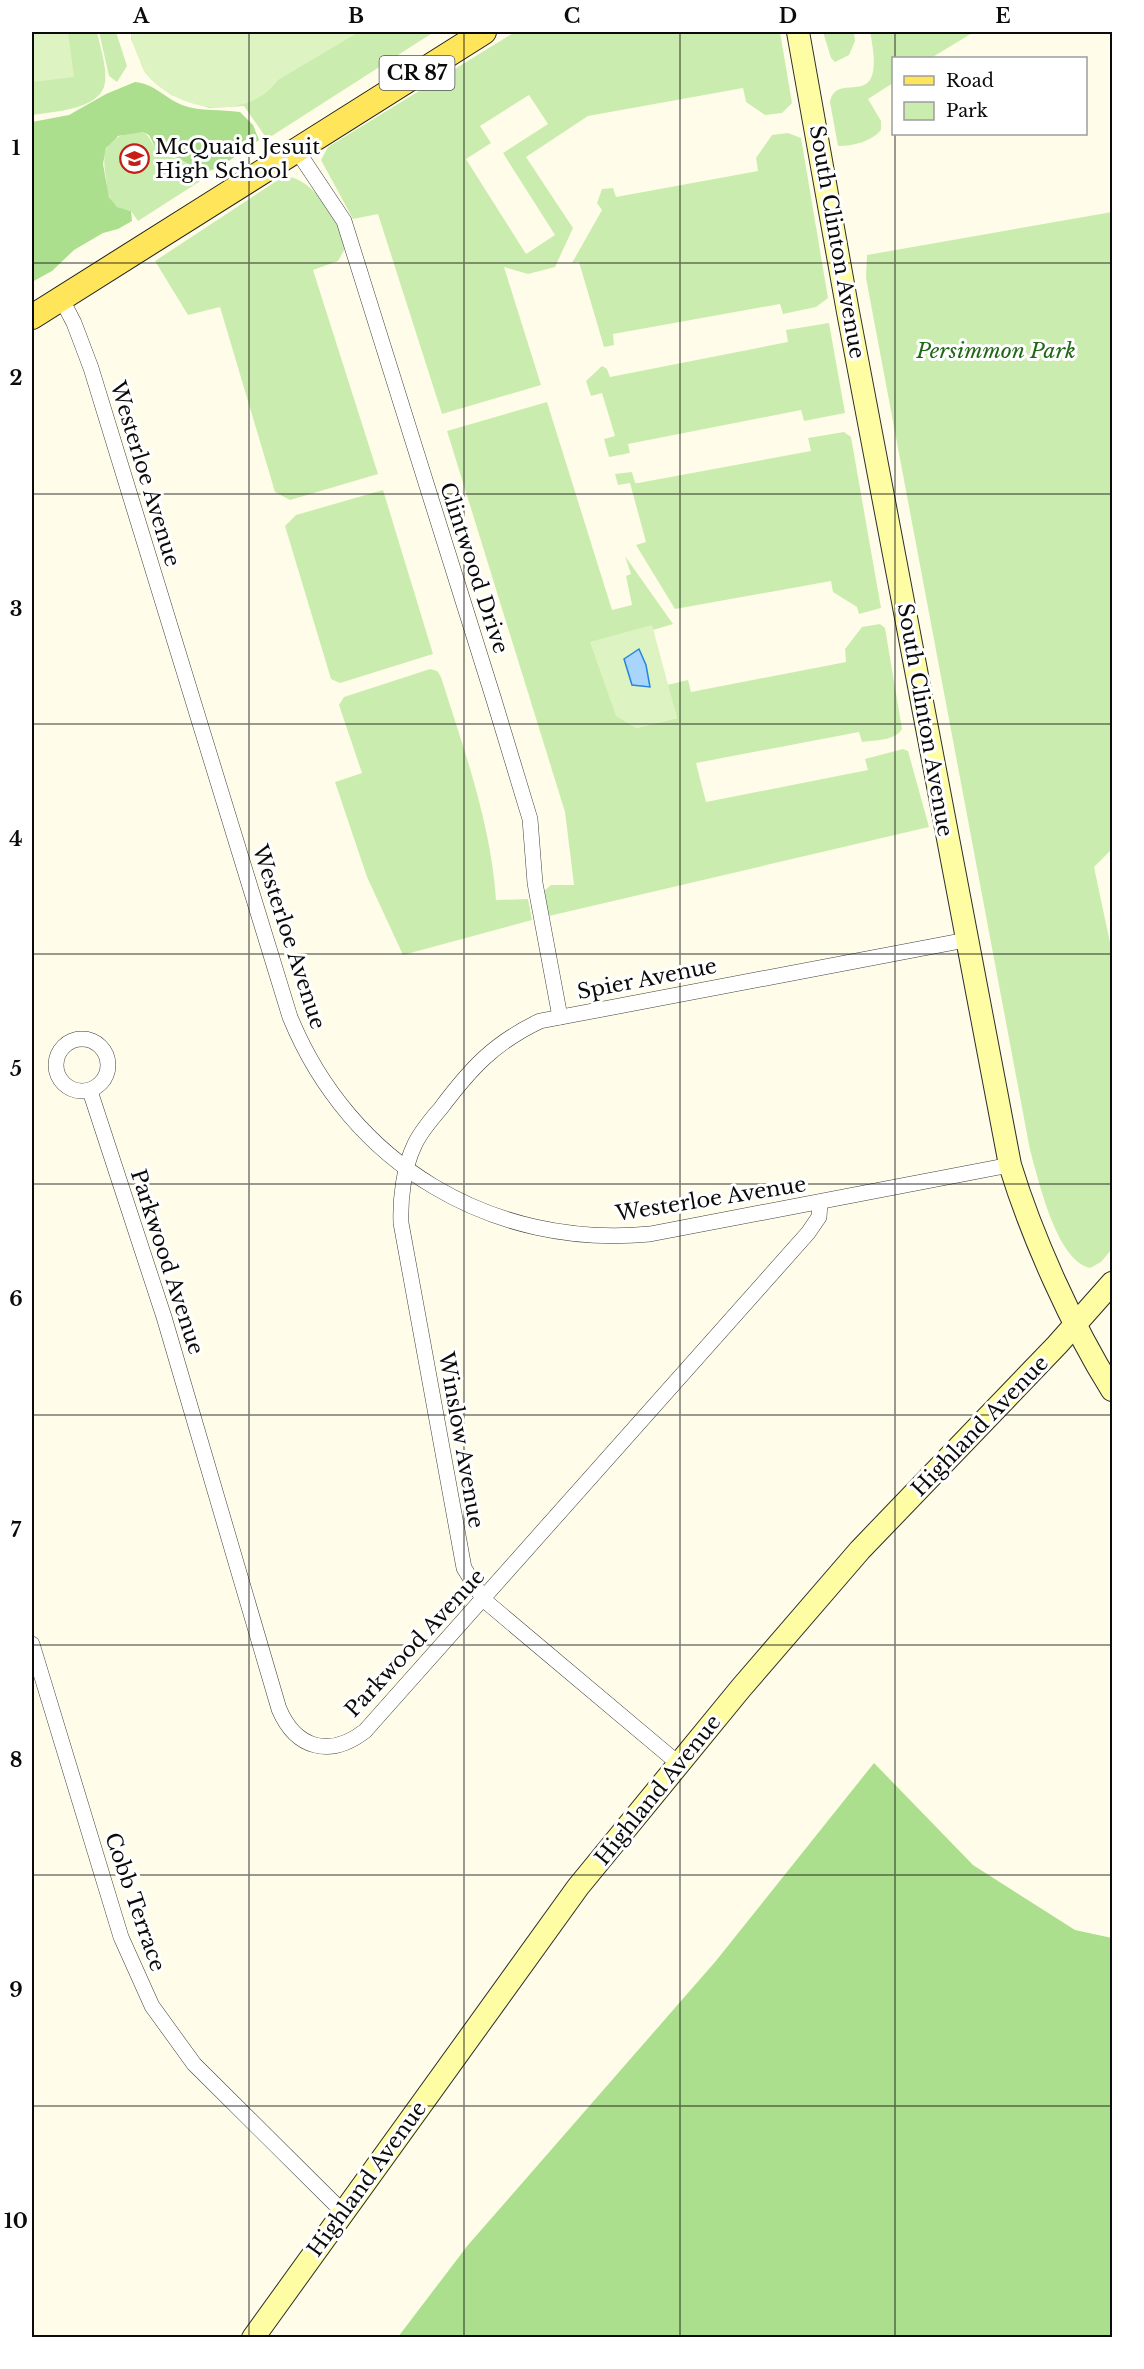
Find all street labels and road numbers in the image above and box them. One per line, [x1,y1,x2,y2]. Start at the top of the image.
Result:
road number: CR 87 [380,56,454,90]
street label: South Clinton Avenue [804,123,870,361]
street label: Westerloe Avenue [104,377,186,570]
street label: Clintwood Drive [434,479,514,657]
street label: South Clinton Avenue [892,601,958,839]
street label: Westerloe Avenue [247,841,331,1033]
street label: Spier Avenue [575,953,719,1005]
street label: Parkwood Avenue [125,1166,209,1358]
street label: Westerloe Avenue [613,1171,808,1227]
street label: Winslow Avenue [433,1349,489,1530]
street label: Highland Avenue [906,1350,1054,1502]
street label: Parkwood Avenue [340,1564,490,1722]
street label: Highland Avenue [589,1710,727,1870]
street label: Cobb Terrace [99,1829,171,1975]
street label: Highland Avenue [302,2096,432,2262]

